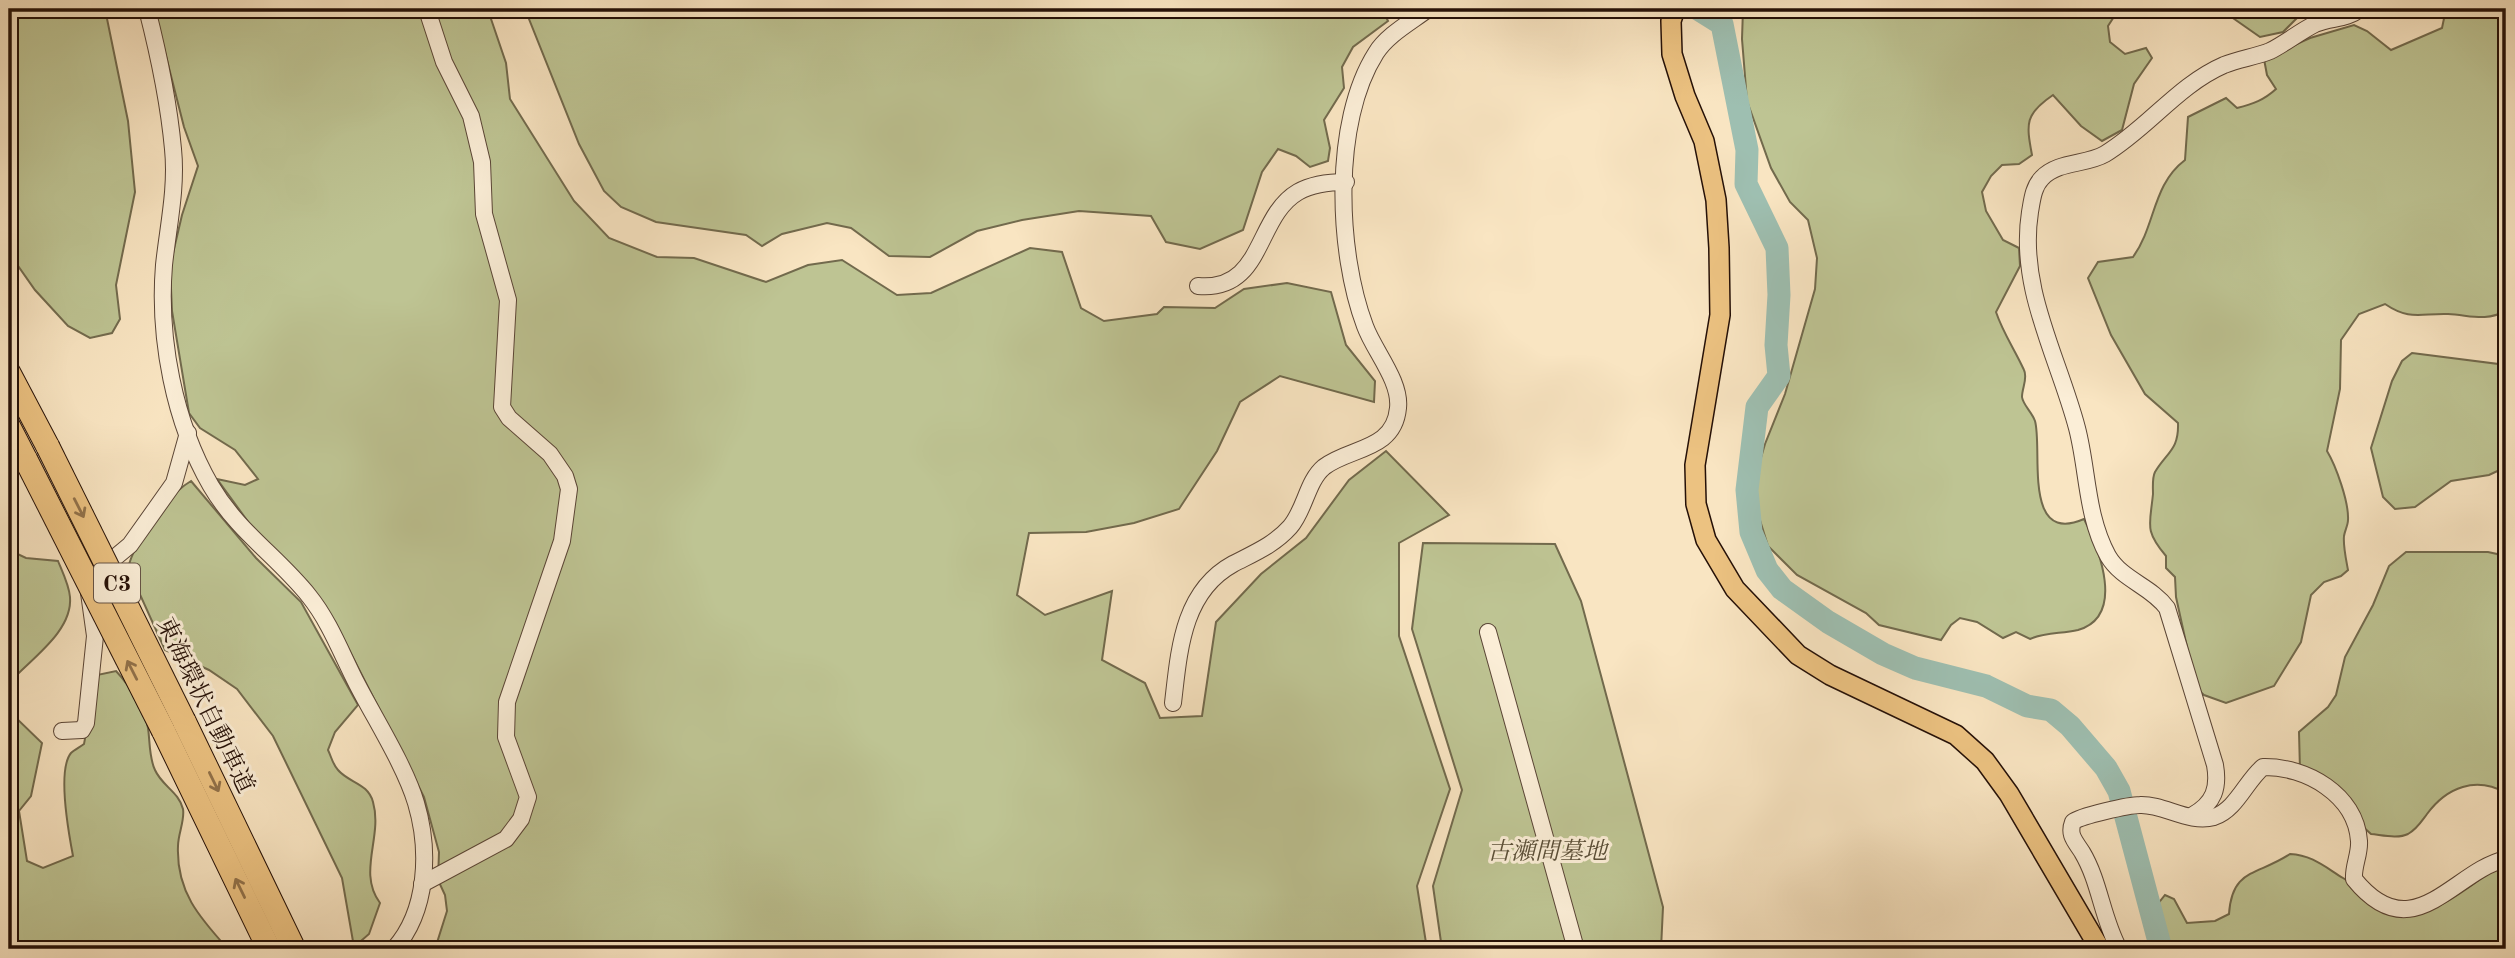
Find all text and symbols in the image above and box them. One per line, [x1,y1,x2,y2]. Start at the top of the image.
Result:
one-way arrow [73,497,87,518]
road number: C3 [94,564,140,603]
street label: 東海環状自動車道 [151,613,260,797]
one-way arrow [125,660,139,680]
one-way arrow [208,771,222,792]
park label: 古瀬間墓地 [1487,838,1610,865]
one-way arrow [233,878,246,899]

